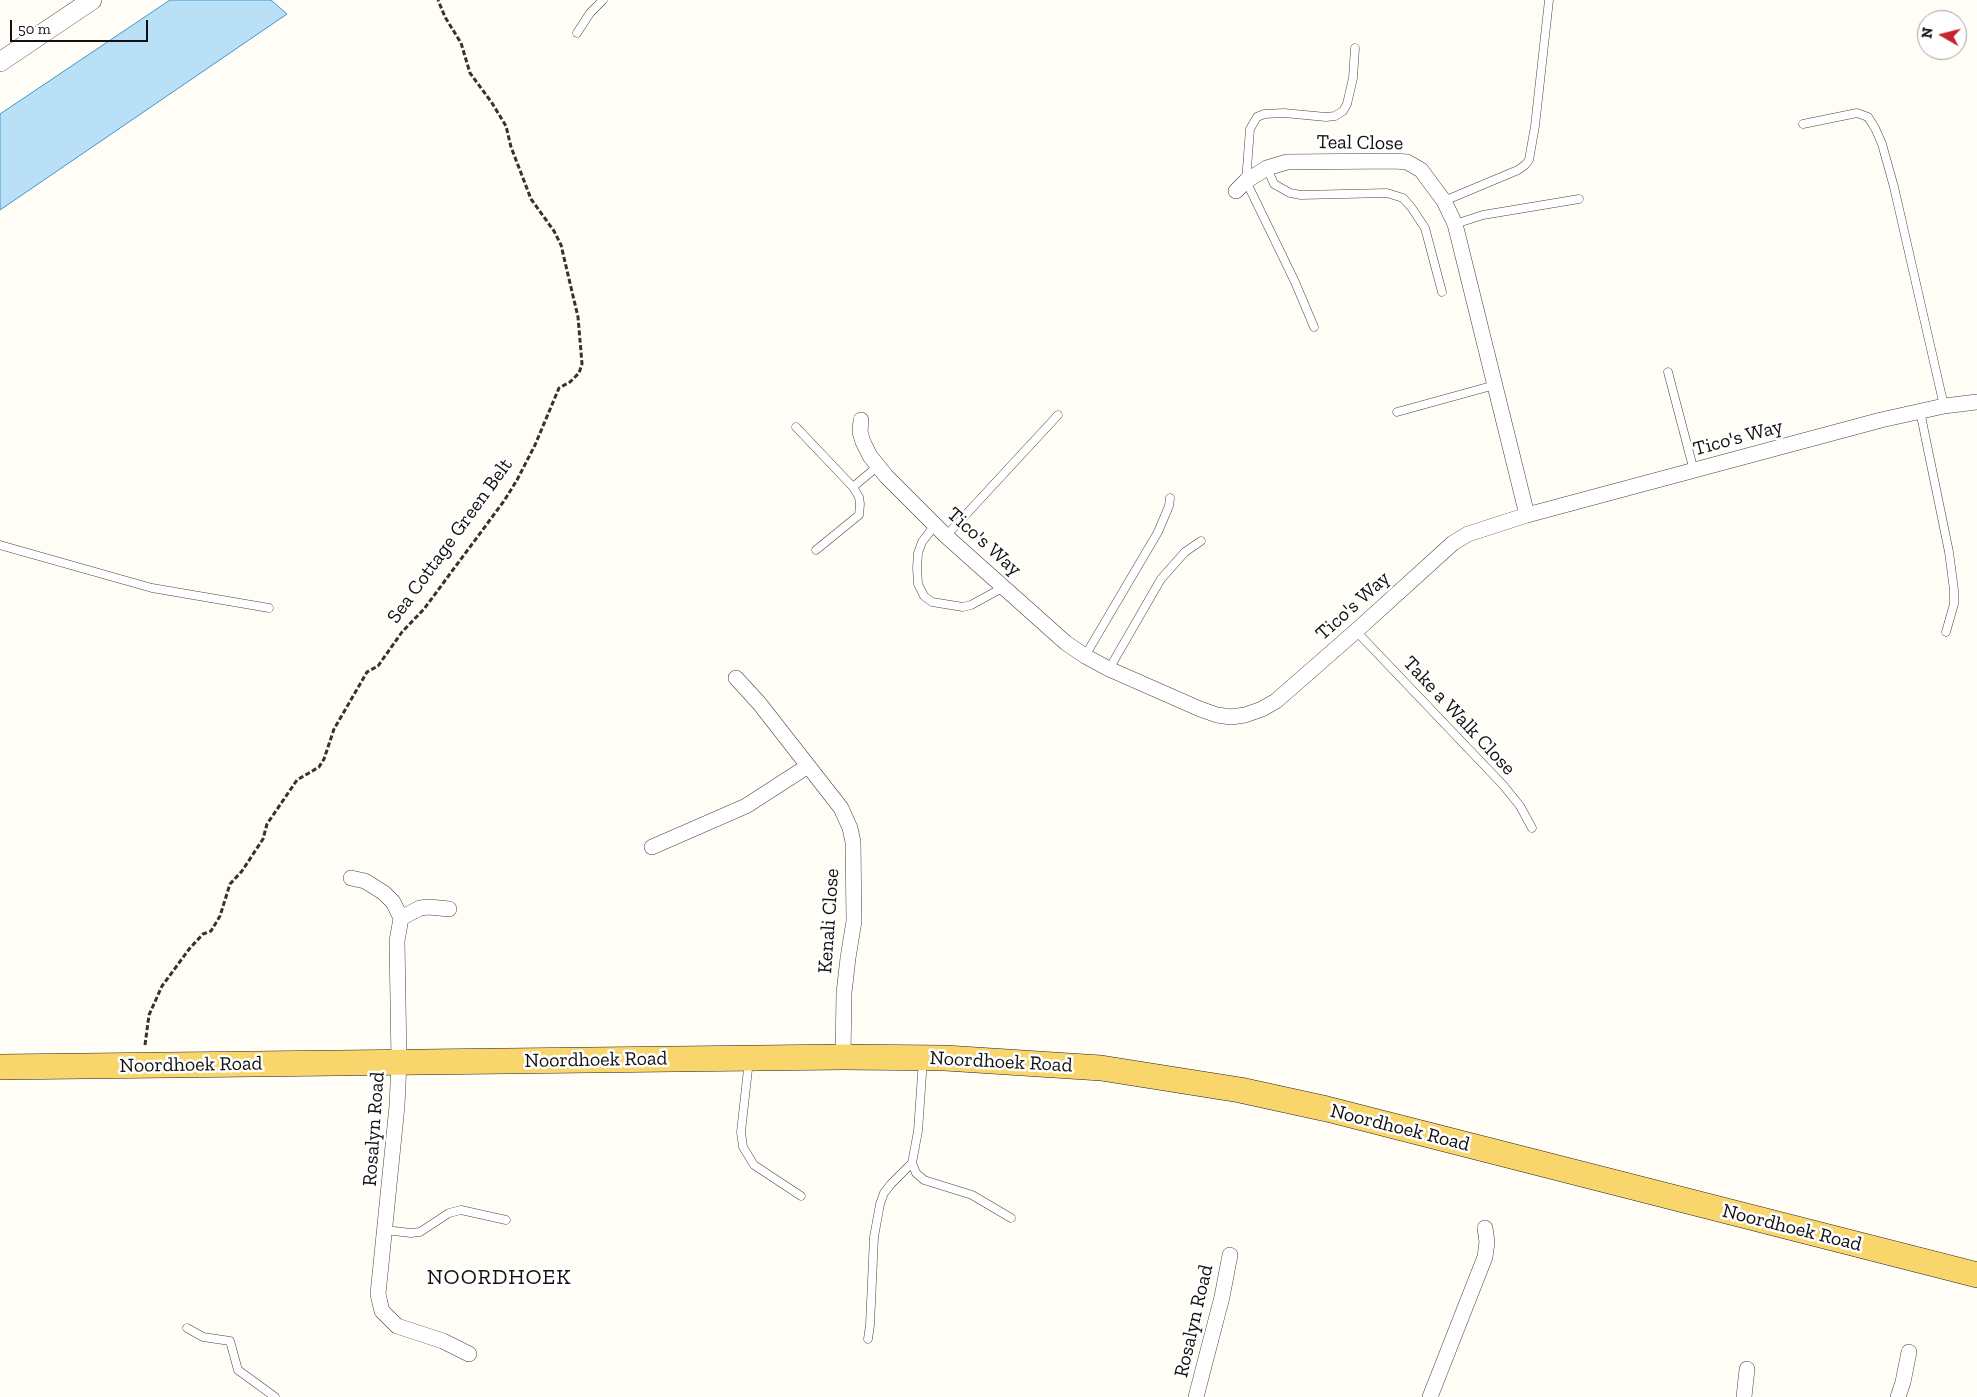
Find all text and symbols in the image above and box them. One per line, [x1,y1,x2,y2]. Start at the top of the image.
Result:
scale bar [12,10,150,42]
north arrow [1917,10,1967,60]
text: 50 m [18,20,51,38]
text: N [1918,27,1937,39]
street label: Teal Close [1316,130,1404,156]
street label: Tico's Way [1691,415,1785,461]
street label: Sea Cottage Green Belt [382,454,518,628]
street label: Tico's Way [942,502,1026,582]
street label: Tico's Way [1311,566,1395,646]
street label: Take a Walk Close [1398,651,1520,781]
street label: Kenali Close [813,868,845,974]
street label: Noordhoek Road [929,1046,1073,1078]
street label: Noordhoek Road [524,1047,668,1073]
street label: Noordhoek Road [119,1052,263,1078]
street label: Rosalyn Road [358,1071,390,1187]
street label: Noordhoek Road [1328,1099,1472,1157]
street label: Noordhoek Road [1720,1199,1864,1257]
street label: Rosalyn Road [1169,1262,1219,1380]
district label: NOORDHOEK [426,1265,572,1291]

